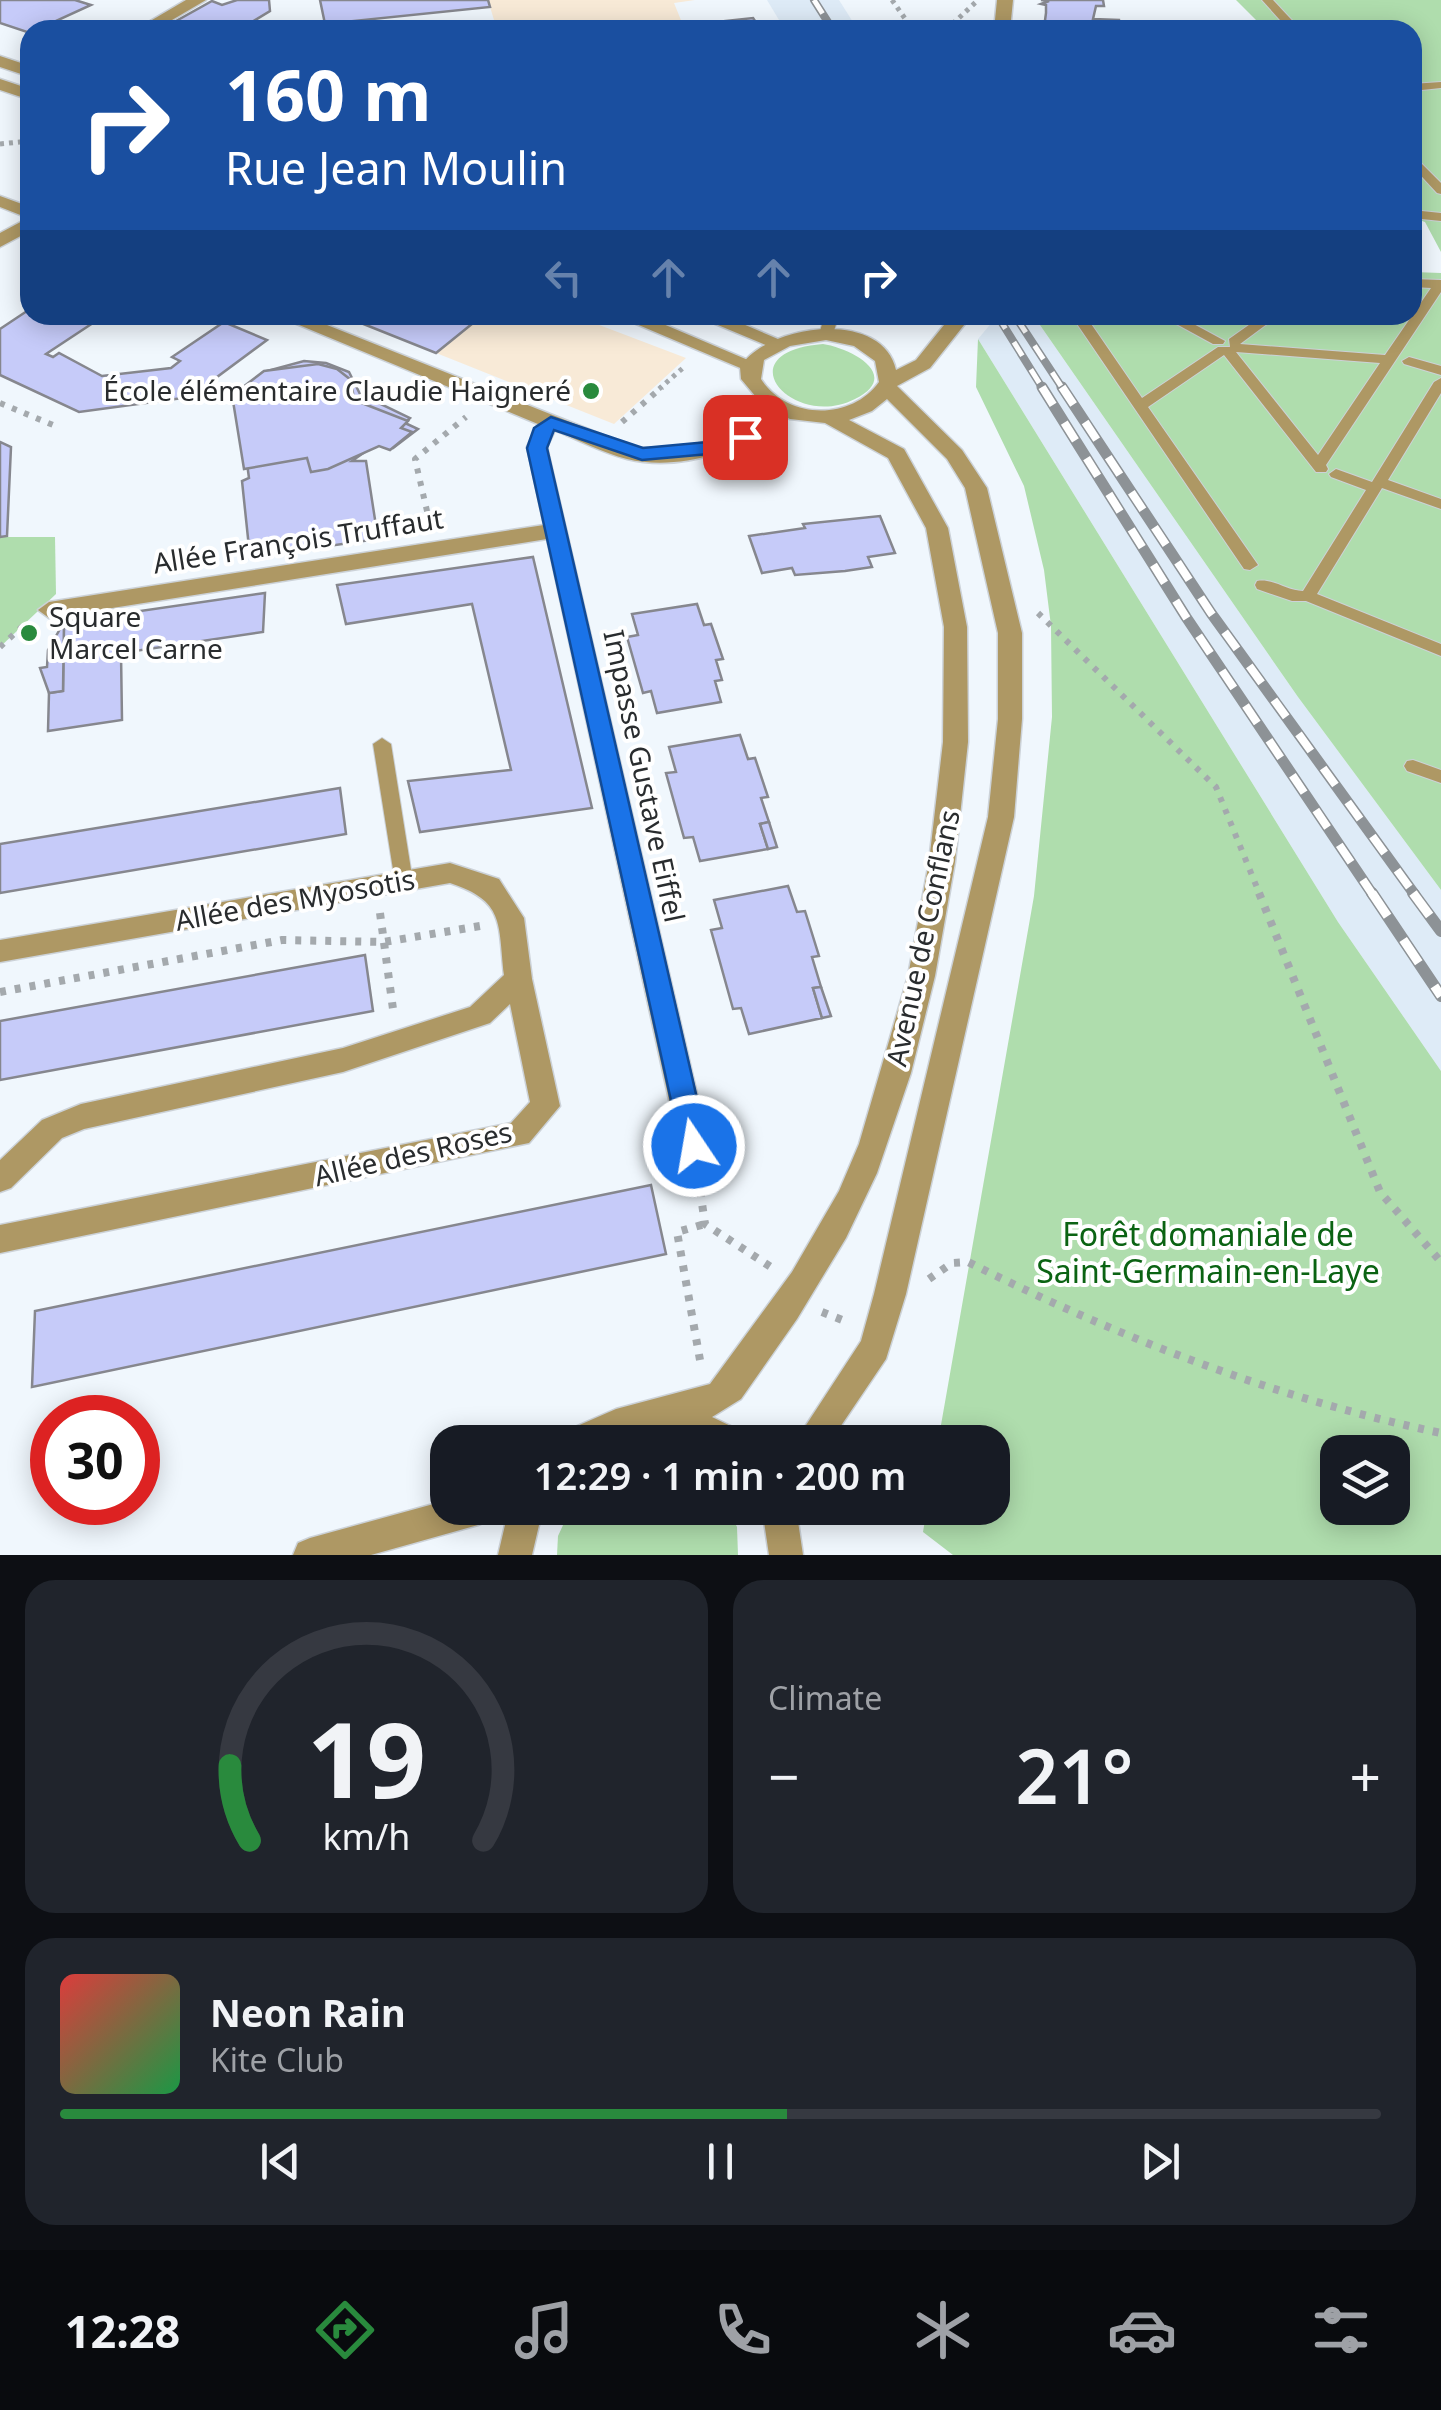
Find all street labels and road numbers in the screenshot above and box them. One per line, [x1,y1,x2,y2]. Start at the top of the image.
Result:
street label: Allée François Truffaut [150,498,446,582]
street label: Impasse Gustave Eiffel [595,626,695,925]
street label: Avenue de Conflans [876,806,968,1069]
street label: Allée des Myosotis [172,859,418,939]
street label: Allée des Roses [310,1112,515,1194]

